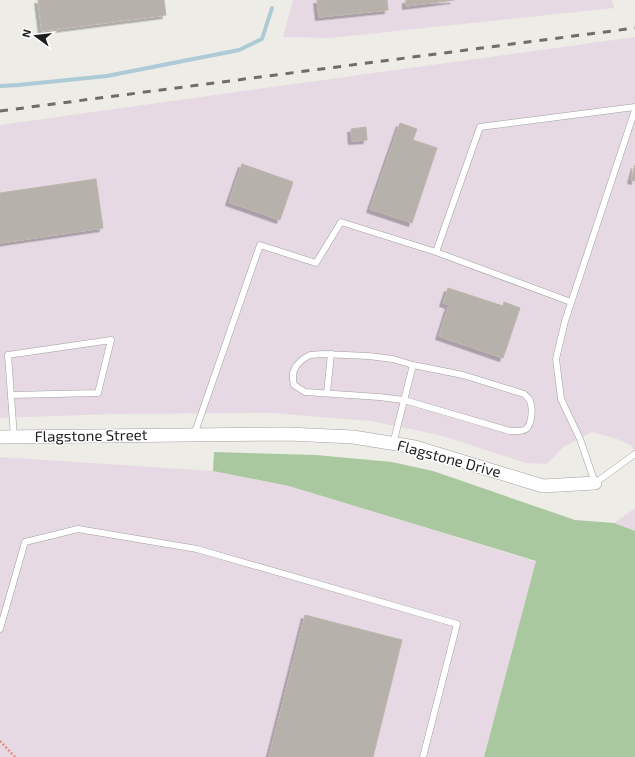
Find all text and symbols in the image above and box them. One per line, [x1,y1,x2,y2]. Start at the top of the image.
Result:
north arrow [16,16,56,56]
text: N [19,28,33,39]
street label: Flagstone Street [34,425,148,445]
street label: Flagstone Drive [395,436,503,481]

